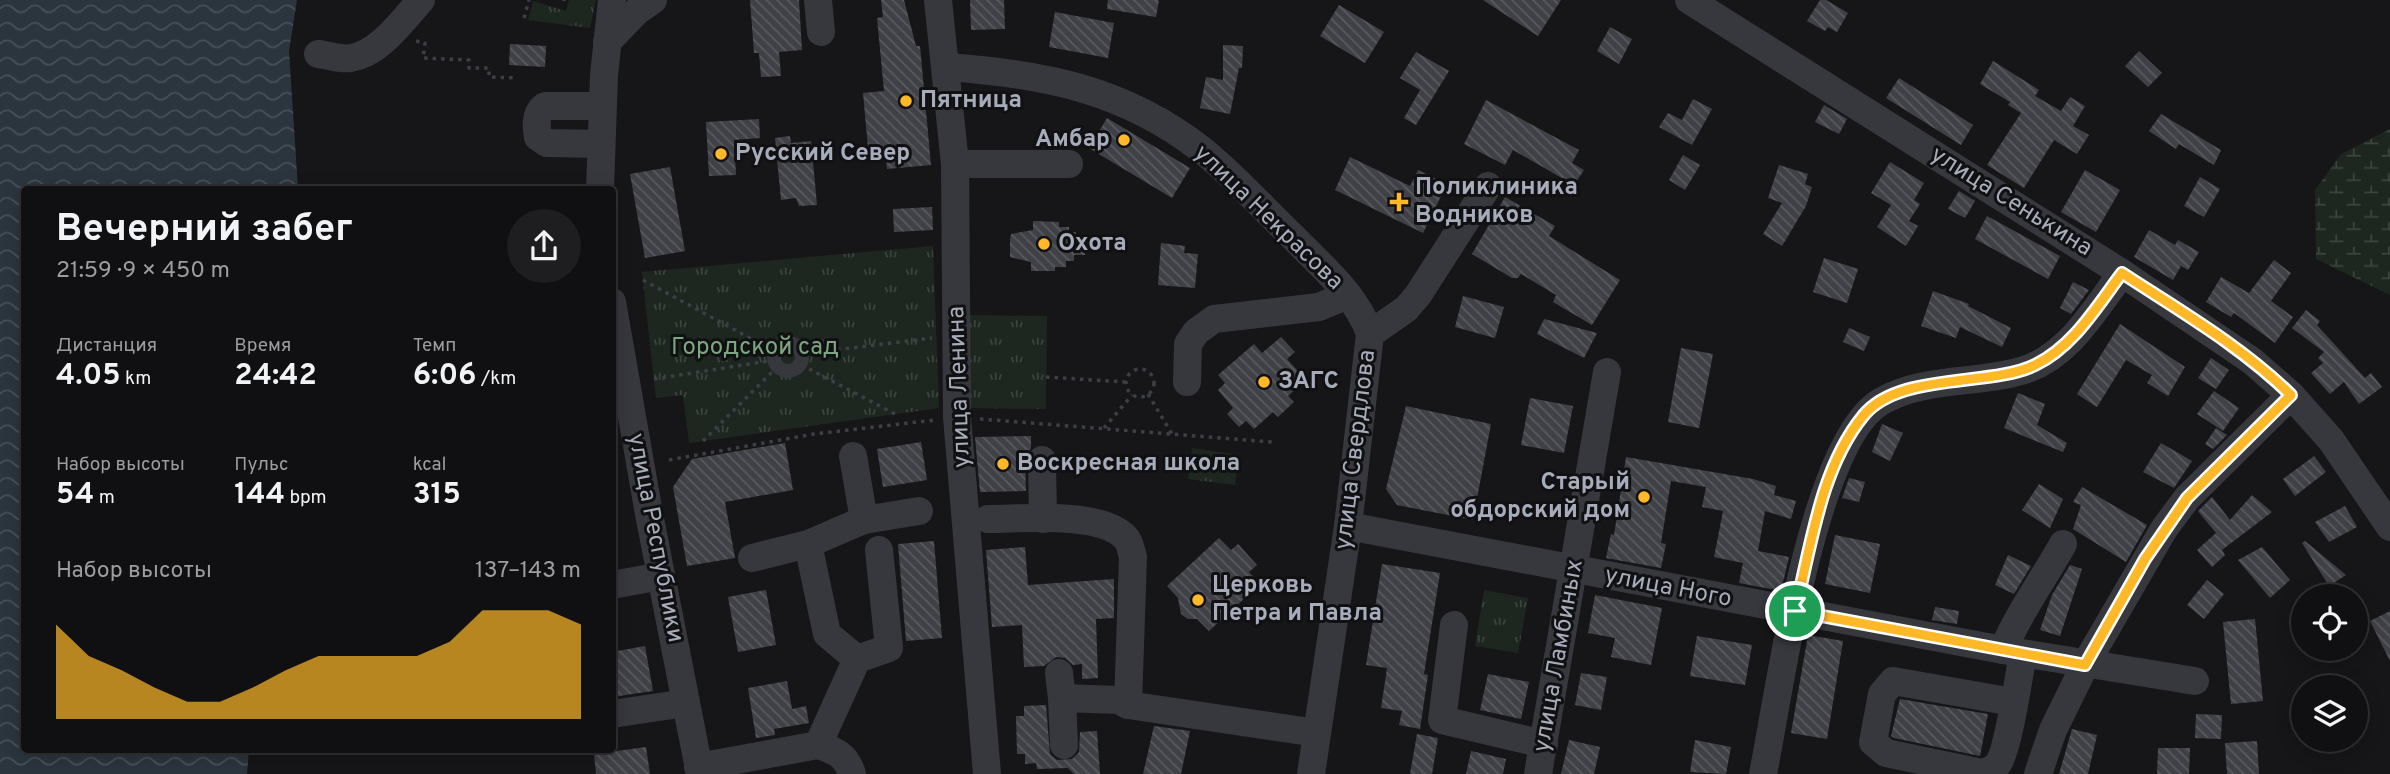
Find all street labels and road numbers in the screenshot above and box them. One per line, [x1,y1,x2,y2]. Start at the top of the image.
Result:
street label: улица Некрасова [1187,139,1349,297]
street label: улица Сенькина [1925,140,2097,264]
street label: улица Ленина [942,306,978,468]
street label: улица Свердлова [1329,348,1383,552]
street label: улица Республики [620,431,690,645]
street label: улица Ламбиных [1527,557,1591,755]
street label: улица Ного [1602,561,1734,615]

